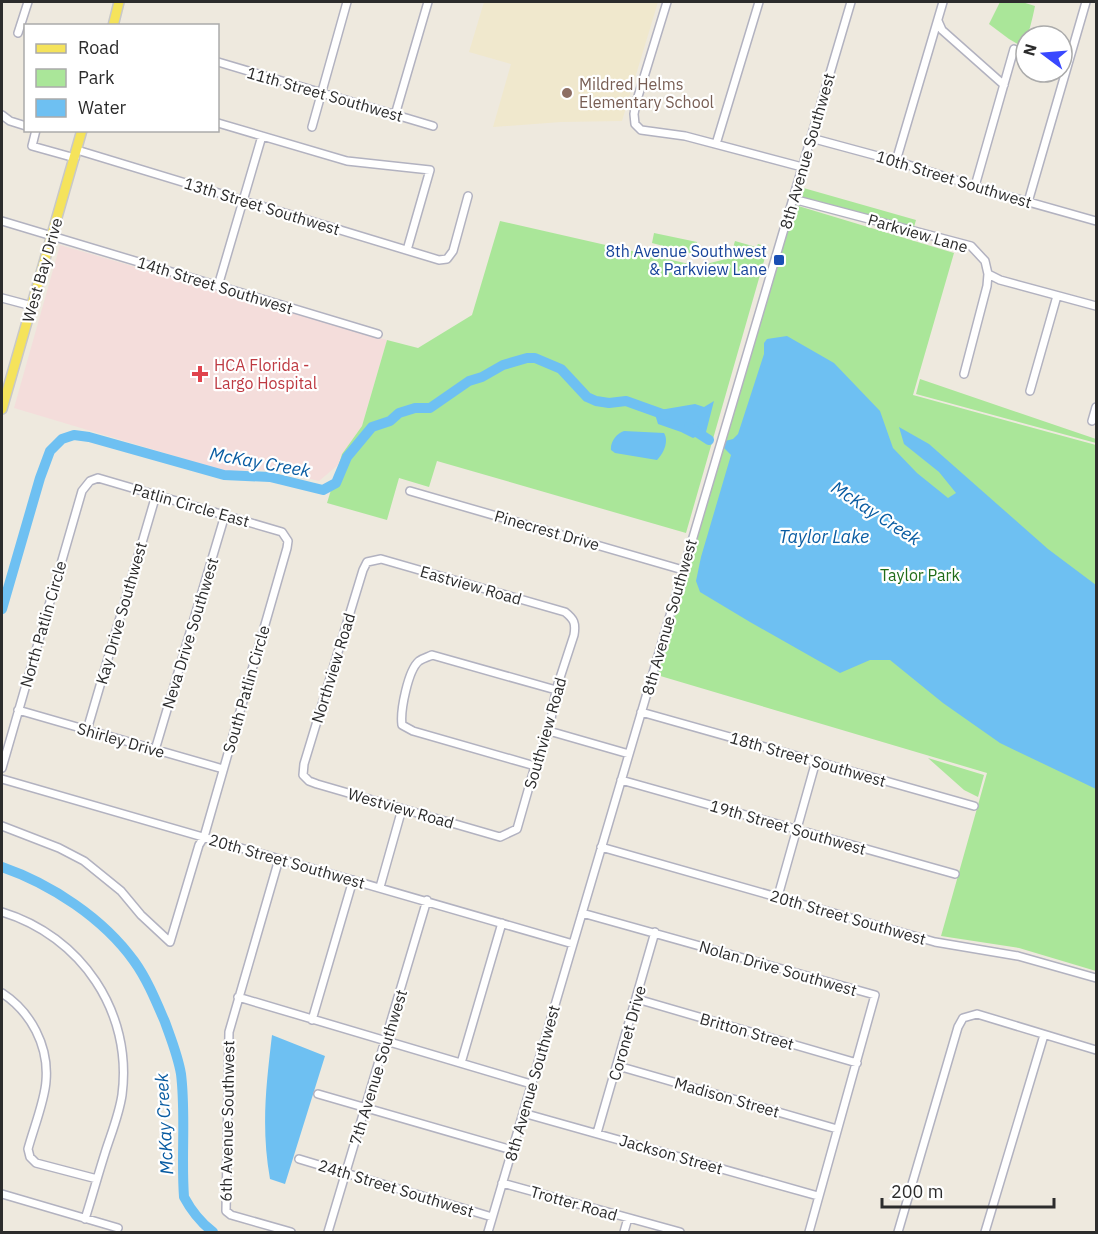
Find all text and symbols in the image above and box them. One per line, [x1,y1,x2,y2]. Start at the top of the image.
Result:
legend [24,24,219,132]
north arrow [1014,24,1074,84]
text: Road [78,36,119,59]
text: N [1018,42,1041,58]
street label: 11th Street Southwest [245,62,405,126]
text: Park [78,66,115,89]
street label: 8th Avenue Southwest [775,71,839,231]
place label: Mildred Helms Elementary School [579,74,714,112]
marker: Mildred Helms Elementary School [560,86,574,100]
text: Water [78,96,127,119]
street label: 10th Street Southwest [874,146,1034,212]
street label: 13th Street Southwest [182,173,342,239]
street label: Parkview Lane [866,209,971,257]
street label: West Bay Drive [18,215,67,325]
place label: 8th Avenue Southwest & Parkview Lane [605,241,767,279]
street label: 14th Street Southwest [135,252,295,318]
marker: 8th Avenue Southwest & Parkview Lane [772,253,786,267]
place label: HCA Florida - Largo Hospital [214,355,317,393]
marker: HCA Florida - Largo Hospital [191,365,209,383]
water label: McKay Creek [208,442,313,482]
water label: McKay Creek [827,476,925,551]
street label: Patlin Circle East [130,479,252,531]
street label: Pinecrest Drive [492,505,602,555]
water label: Taylor Lake [779,525,869,548]
street label: 8th Avenue Southwest [637,537,701,697]
street label: Kay Drive Southwest [91,539,151,687]
street label: Neva Drive Southwest [157,555,223,711]
street label: North Patlin Circle [15,558,71,689]
street label: Eastview Road [418,561,524,609]
park label: Taylor Park [880,565,960,585]
street label: Northview Road [307,610,359,726]
street label: South Patlin Circle [218,623,274,755]
street label: Southview Road [519,675,571,791]
street label: Shirley Drive [75,718,167,762]
street label: 18th Street Southwest [728,727,888,791]
street label: Westview Road [346,783,456,833]
street label: 19th Street Southwest [708,795,868,859]
street label: 20th Street Southwest [207,829,367,893]
street label: 20th Street Southwest [768,885,928,949]
street label: Nolan Drive Southwest [697,936,859,1000]
street label: Coronet Drive [604,983,650,1083]
street label: 7th Avenue Southwest [345,987,411,1147]
street label: 8th Avenue Southwest [500,1003,564,1163]
street label: Britton Street [698,1008,796,1054]
street label: 6th Avenue Southwest [216,1040,238,1202]
water label: McKay Creek [150,1072,178,1175]
street label: Madison Street [672,1072,782,1122]
street label: Jackson Street [617,1130,725,1178]
street label: 24th Street Southwest [316,1155,476,1221]
scale bar [882,1171,1054,1209]
text: 200 m [891,1180,943,1203]
street label: Trotter Road [528,1181,620,1225]

